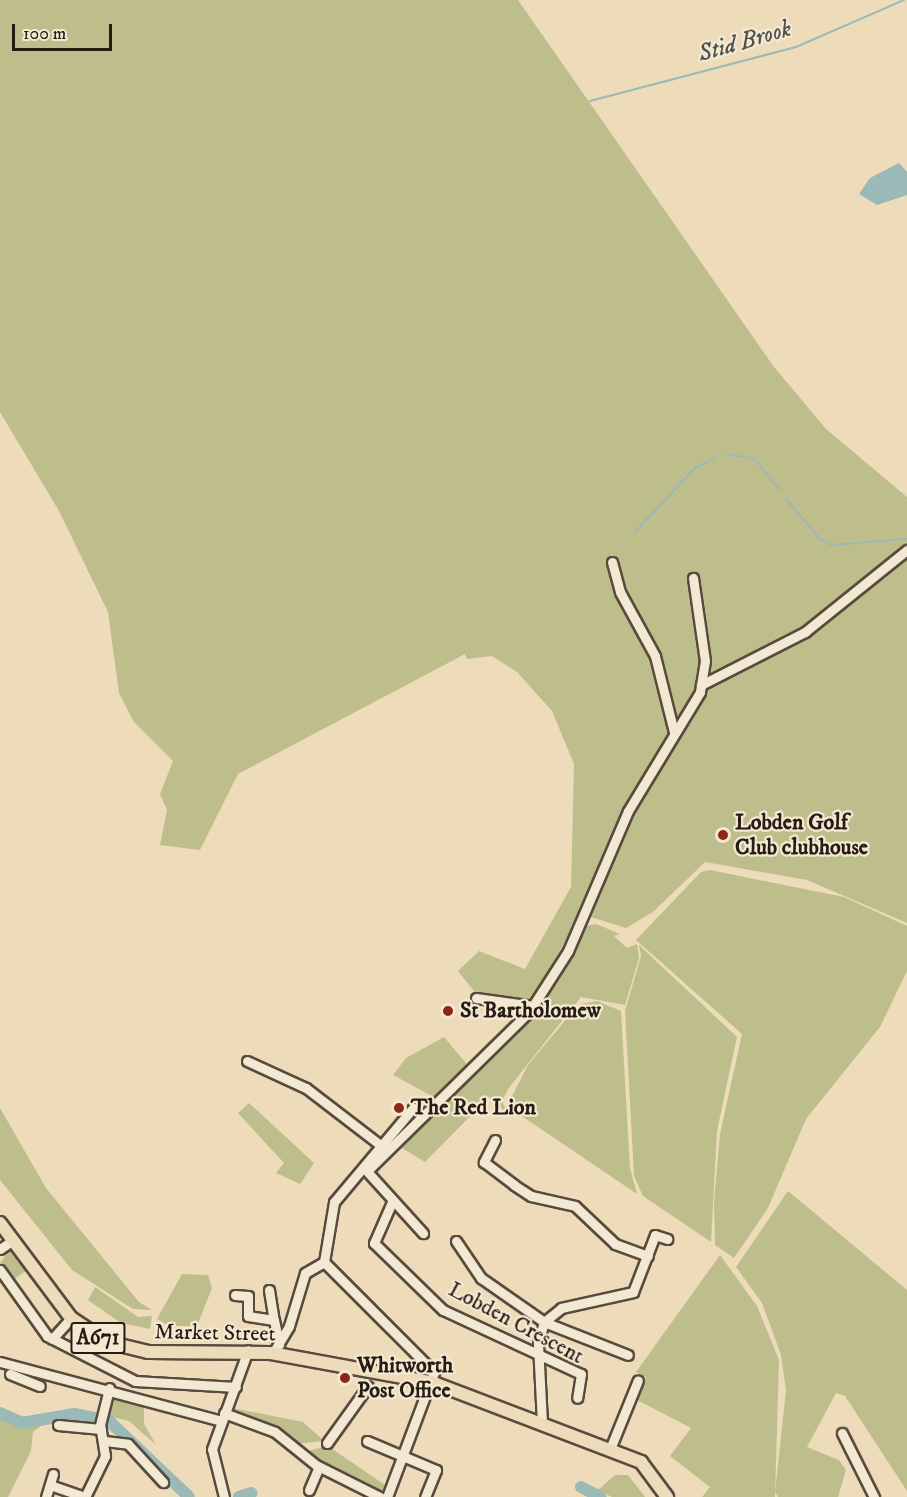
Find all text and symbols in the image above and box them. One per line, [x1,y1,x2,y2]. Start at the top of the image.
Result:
scale bar [15,12,116,50]
water label: Stid Brook [695,15,795,69]
text: 100 m [23,23,66,45]
place label: Lobden Golf Club clubhouse [735,809,868,860]
marker: Lobden Golf Club clubhouse [716,828,730,842]
place label: St Bartholomew [460,998,601,1024]
marker: St Bartholomew [441,1004,455,1018]
place label: The Red Lion [411,1095,536,1121]
marker: The Red Lion [392,1101,406,1115]
street label: Lobden Crescent [444,1276,588,1370]
street label: Market Street [154,1319,276,1347]
road number: A671 [70,1320,126,1356]
place label: Whitworth Post Office [357,1352,453,1404]
marker: Whitworth Post Office [338,1371,352,1385]

